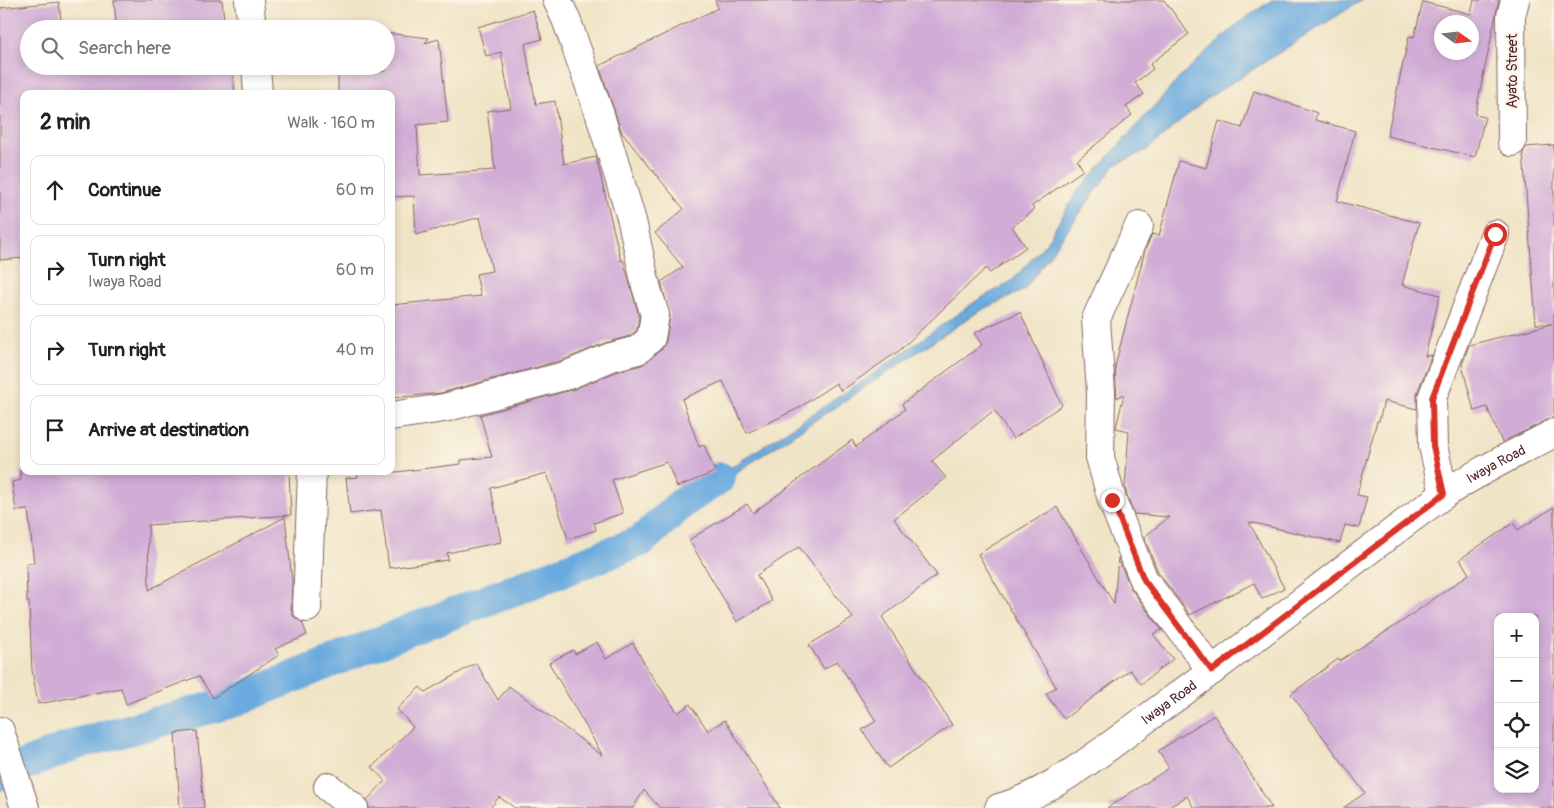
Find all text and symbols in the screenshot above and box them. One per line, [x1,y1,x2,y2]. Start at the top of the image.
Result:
north arrow [1434,15,1479,60]
search box [20,20,395,75]
street label: Ayato Street [1504,33,1521,108]
icon: search [38,34,66,62]
text: Search here [78,36,171,60]
text: 2 min [40,109,90,136]
text: Walk · 160 m [287,113,375,133]
icon: ahead [41,176,69,204]
text: Continue [88,178,161,202]
text: 60 m [336,180,374,200]
route start [1484,223,1507,246]
text: Turn right [88,248,166,272]
icon: right [41,256,69,284]
text: 60 m [336,260,374,280]
text: Iwaya Road [88,272,162,292]
icon: right [41,336,69,364]
text: Turn right [88,338,166,362]
text: 40 m [336,340,374,360]
icon: arrive [41,416,69,444]
text: Arrive at destination [88,418,249,442]
street label: Iwaya Road [1463,442,1528,487]
route end [1101,489,1124,512]
map controls [1494,613,1539,793]
button: + [1494,613,1539,658]
button: − [1494,658,1539,703]
street label: Iwaya Road [1138,677,1200,729]
button: locate [1494,703,1539,748]
button: layers [1494,748,1539,793]

